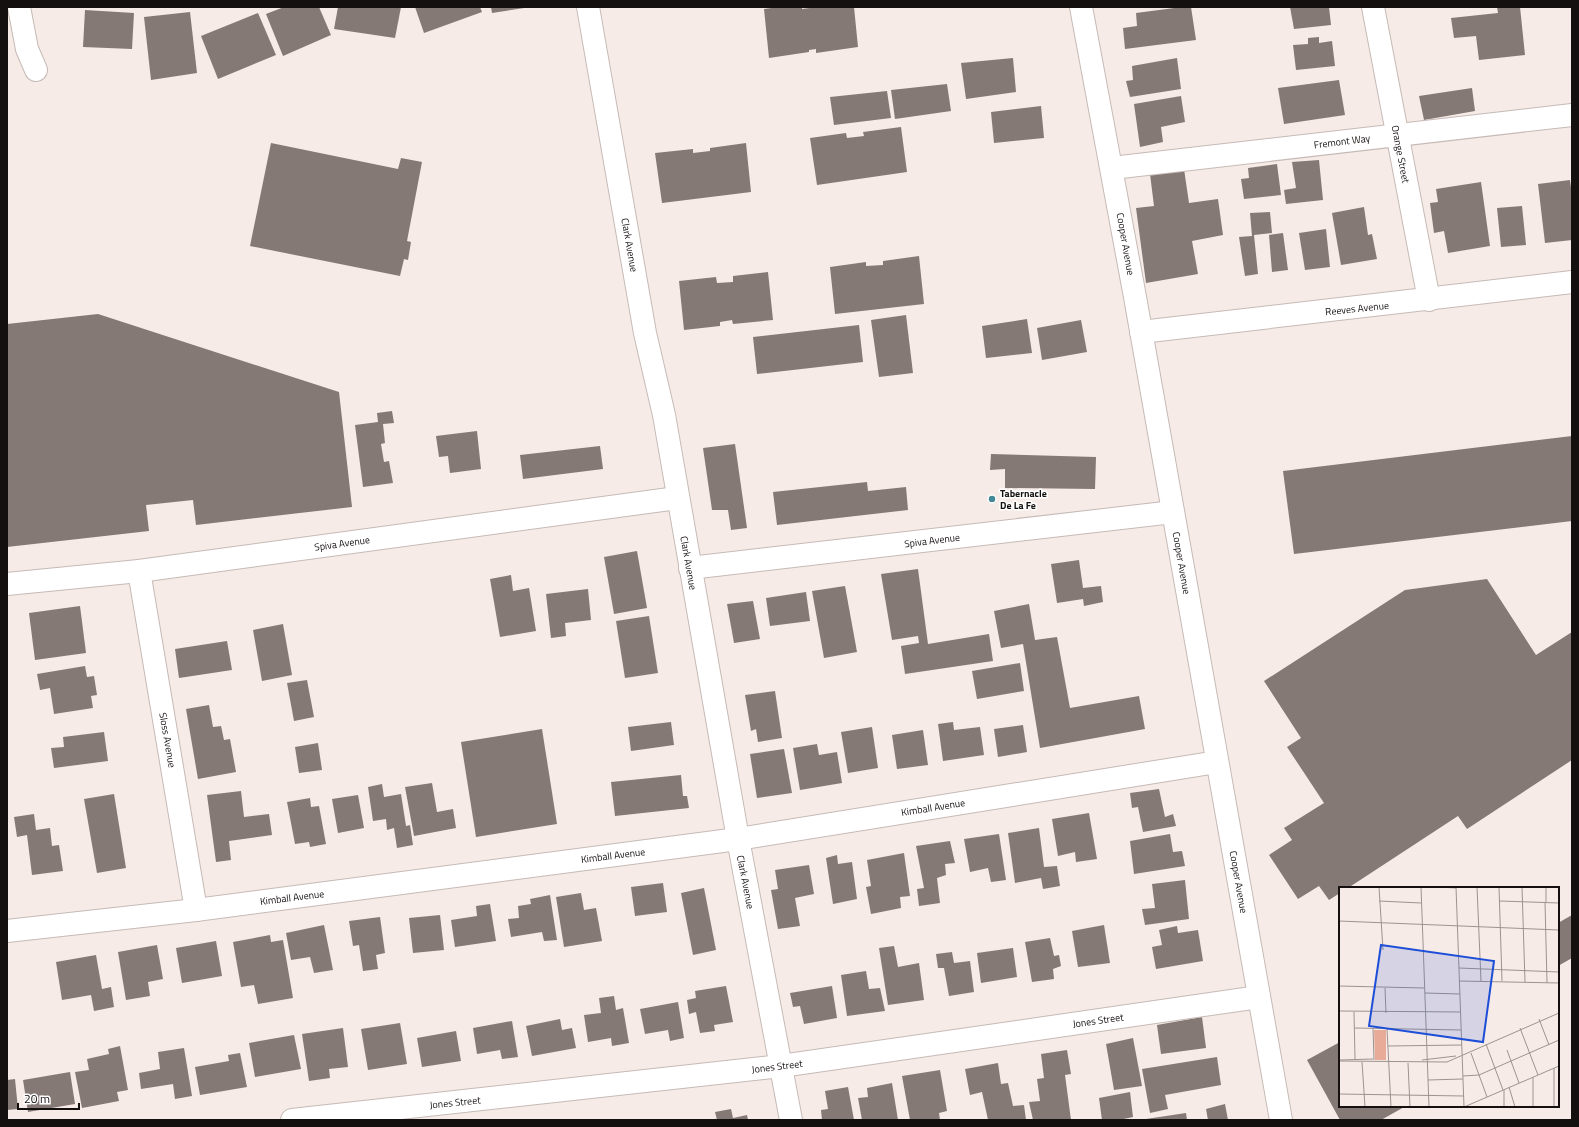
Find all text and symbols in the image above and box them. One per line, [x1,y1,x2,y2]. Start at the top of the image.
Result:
street label: Orange Street [1388,124,1414,185]
street label: Fremont Way [1313,131,1371,152]
street label: Cooper Avenue [1113,212,1138,276]
street label: Clark Avenue [617,217,642,273]
street label: Reeves Avenue [1324,298,1390,319]
place label: Tabernacle De La Fe [1000,486,1047,513]
marker: Tabernacle De La Fe [987,494,997,504]
street label: Spiva Avenue [903,530,961,551]
street label: Cooper Avenue [1169,531,1194,595]
street label: Spiva Avenue [313,532,371,555]
street label: Clark Avenue [676,535,701,591]
street label: Sloss Avenue [155,711,180,769]
street label: Kimball Avenue [900,795,966,820]
street label: Kimball Avenue [580,844,646,867]
street label: Cooper Avenue [1226,850,1251,914]
street label: Clark Avenue [733,854,758,910]
street label: Kimball Avenue [259,886,325,909]
inset map [1339,887,1559,1107]
street label: Jones Street [1072,1009,1125,1031]
street label: Jones Street [751,1056,804,1077]
scale bar [18,1085,79,1111]
text: 20 m [24,1089,50,1108]
street label: Jones Street [429,1092,482,1113]

